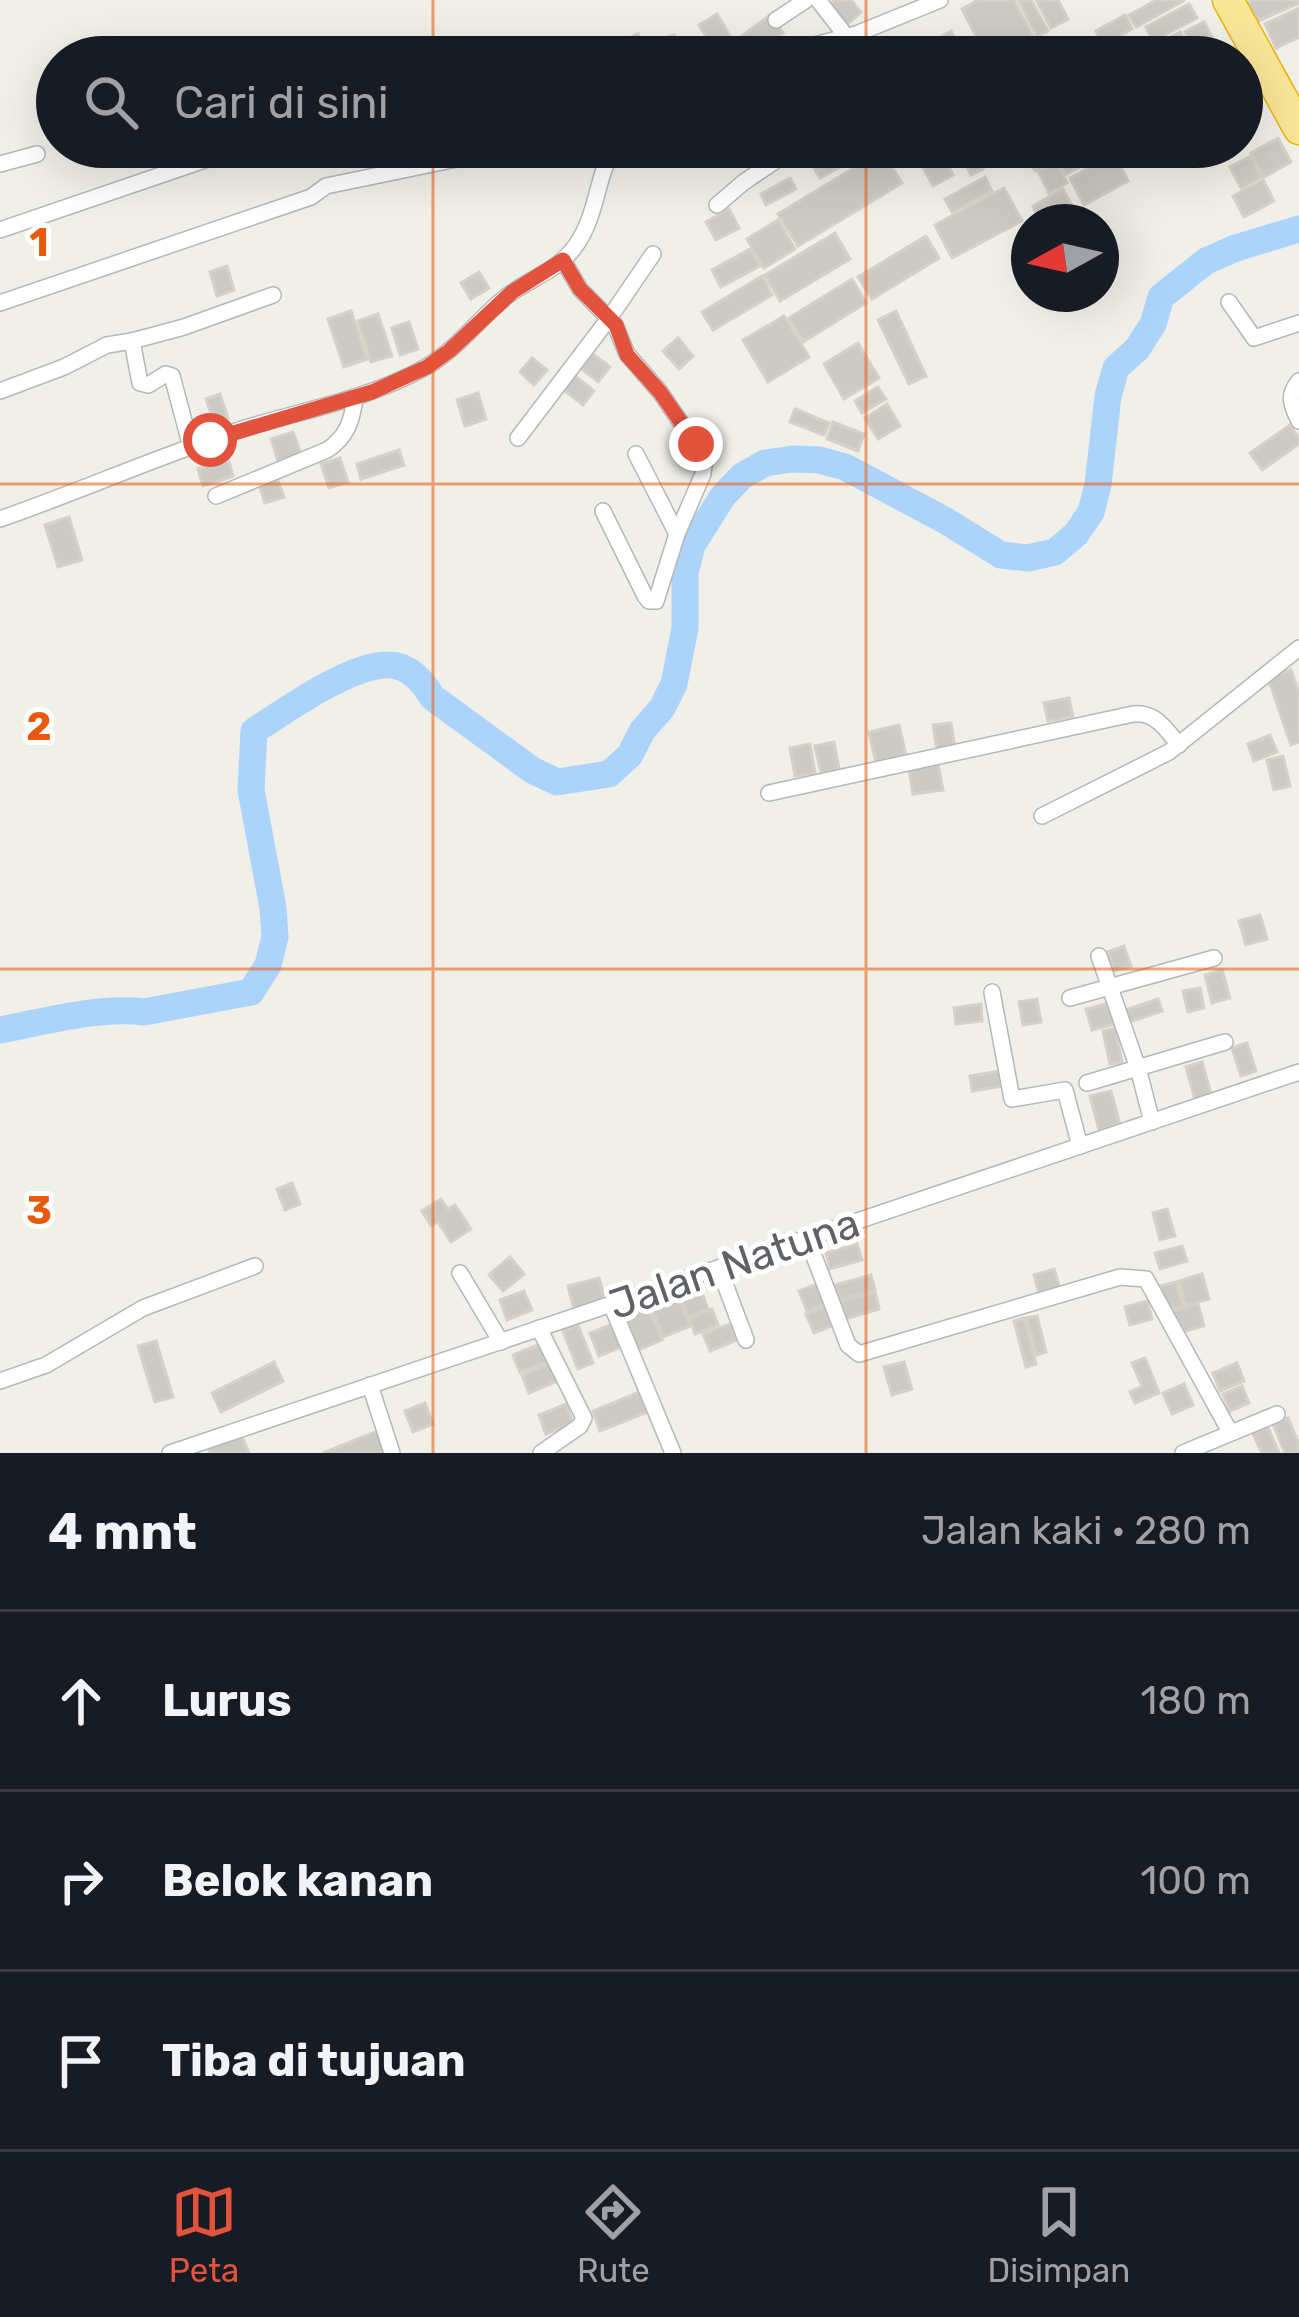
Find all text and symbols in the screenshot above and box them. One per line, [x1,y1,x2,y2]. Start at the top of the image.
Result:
search box [36,36,1263,168]
icon: search [78,69,144,135]
text: Cari di sini [174,76,389,129]
north arrow [1011,204,1119,312]
text: 1 [29,220,49,266]
route start [183,413,237,467]
route end [669,417,723,471]
text: 2 [26,704,52,750]
text: 3 [26,1188,52,1234]
street label: Jalan Natuna [603,1198,866,1330]
text: 4 mnt [48,1501,197,1562]
text: Jalan kaki · 280 m [921,1508,1251,1554]
icon: ahead [48,1668,114,1734]
text: Lurus [162,1674,292,1727]
text: 180 m [1141,1678,1251,1724]
icon: right [48,1848,114,1914]
text: Belok kanan [162,1854,433,1907]
text: 100 m [1141,1858,1251,1904]
icon: arrive [48,2028,114,2094]
text: Tiba di tujuan [162,2034,466,2087]
tab: Peta [169,2179,239,2290]
tab: Rute [577,2179,650,2290]
tab: Disimpan [987,2179,1130,2290]

